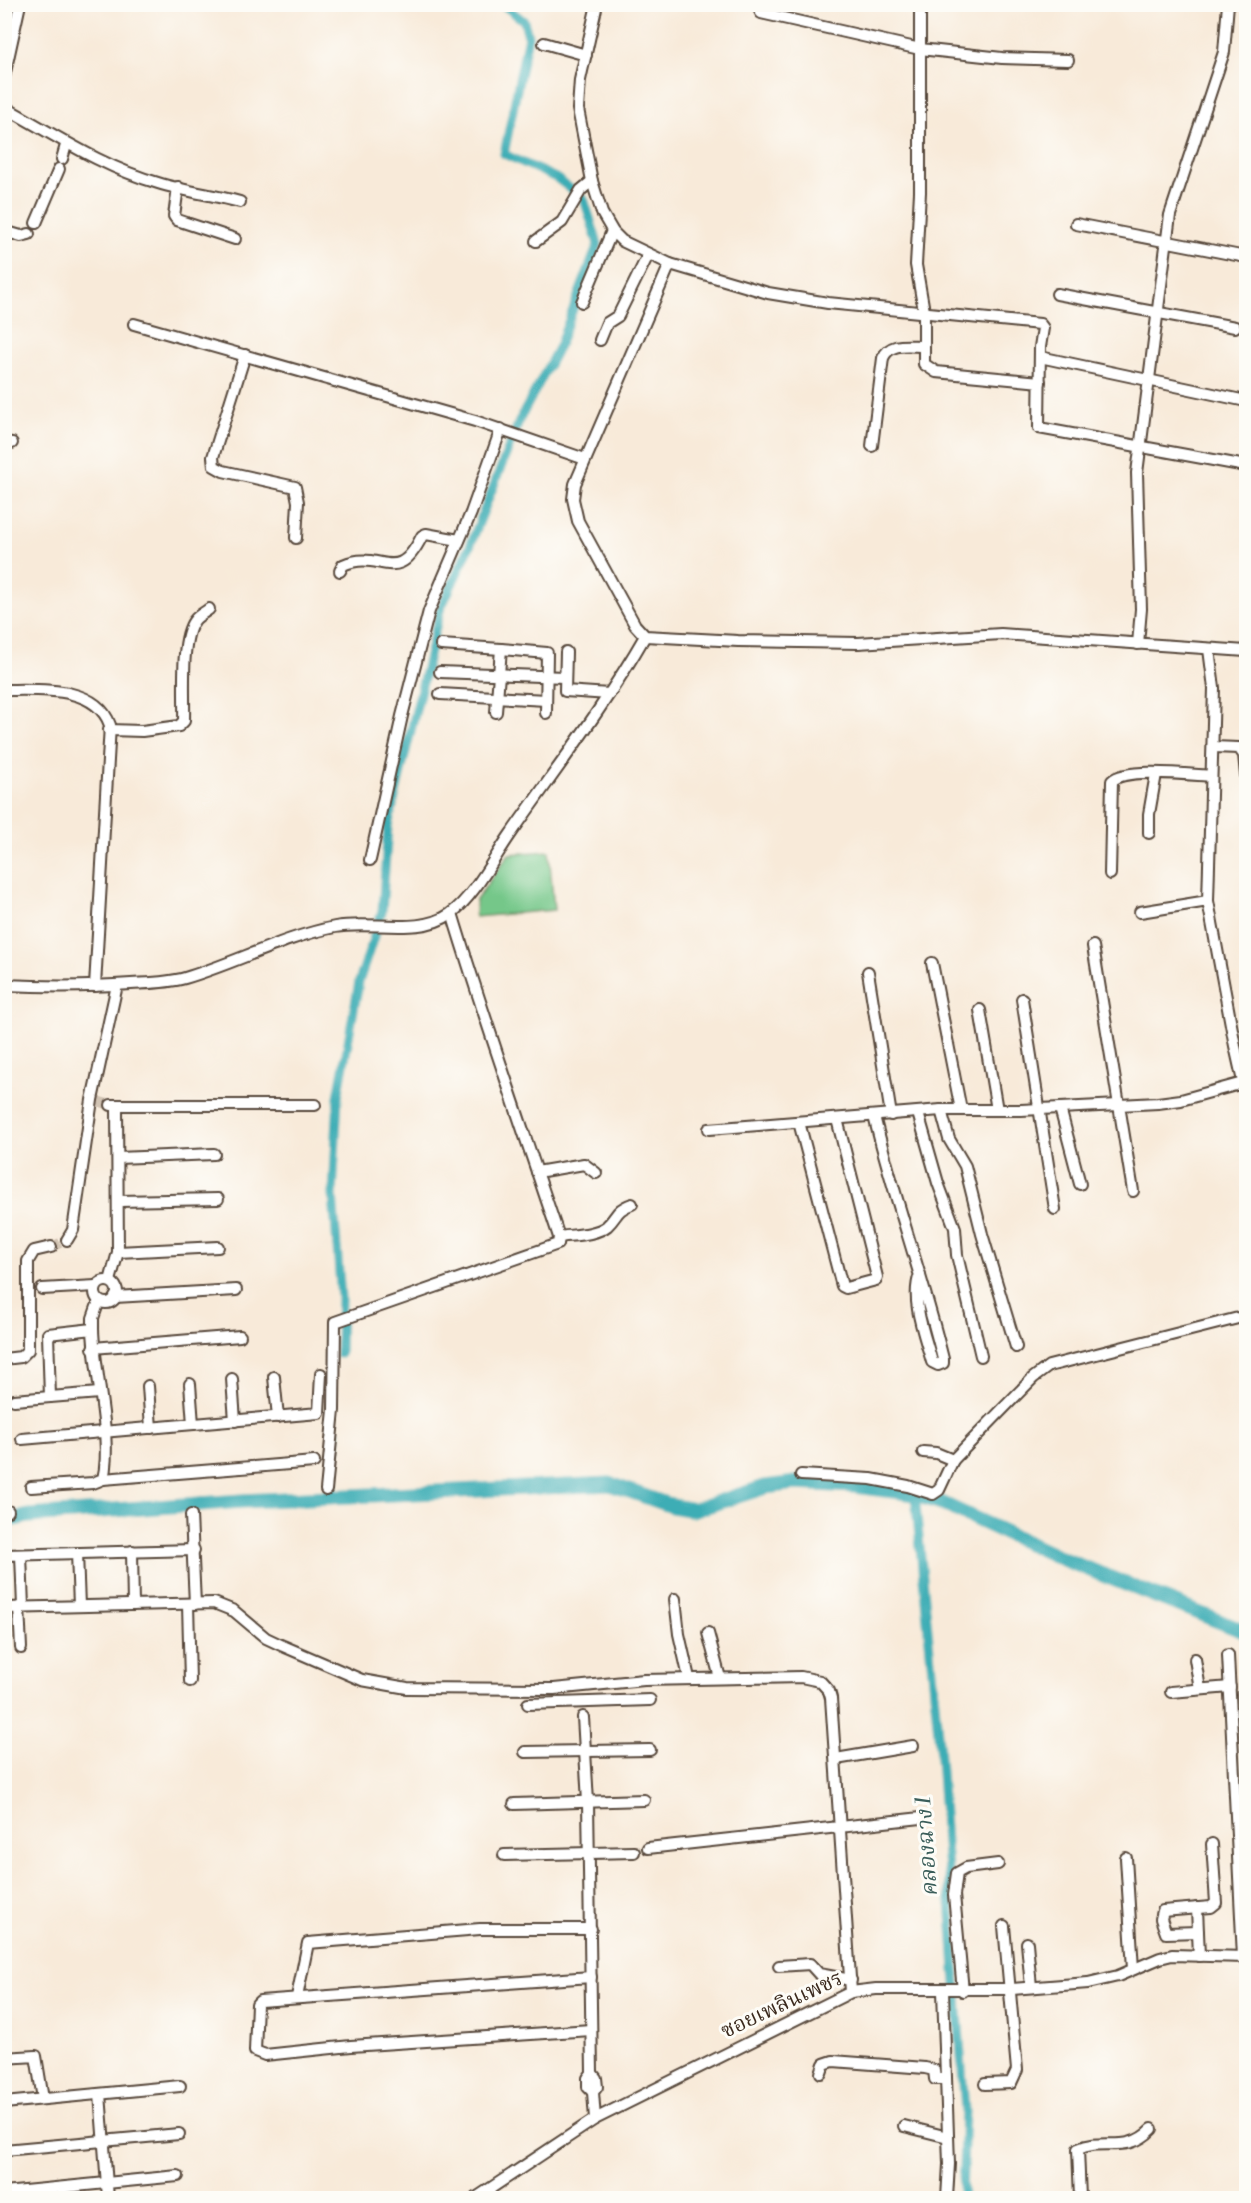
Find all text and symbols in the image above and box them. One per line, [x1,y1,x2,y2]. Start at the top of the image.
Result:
water label: คลองฉาง 1 [910,1796,944,1898]
street label: ซอยเพลินเพชร [717,1965,847,2045]

